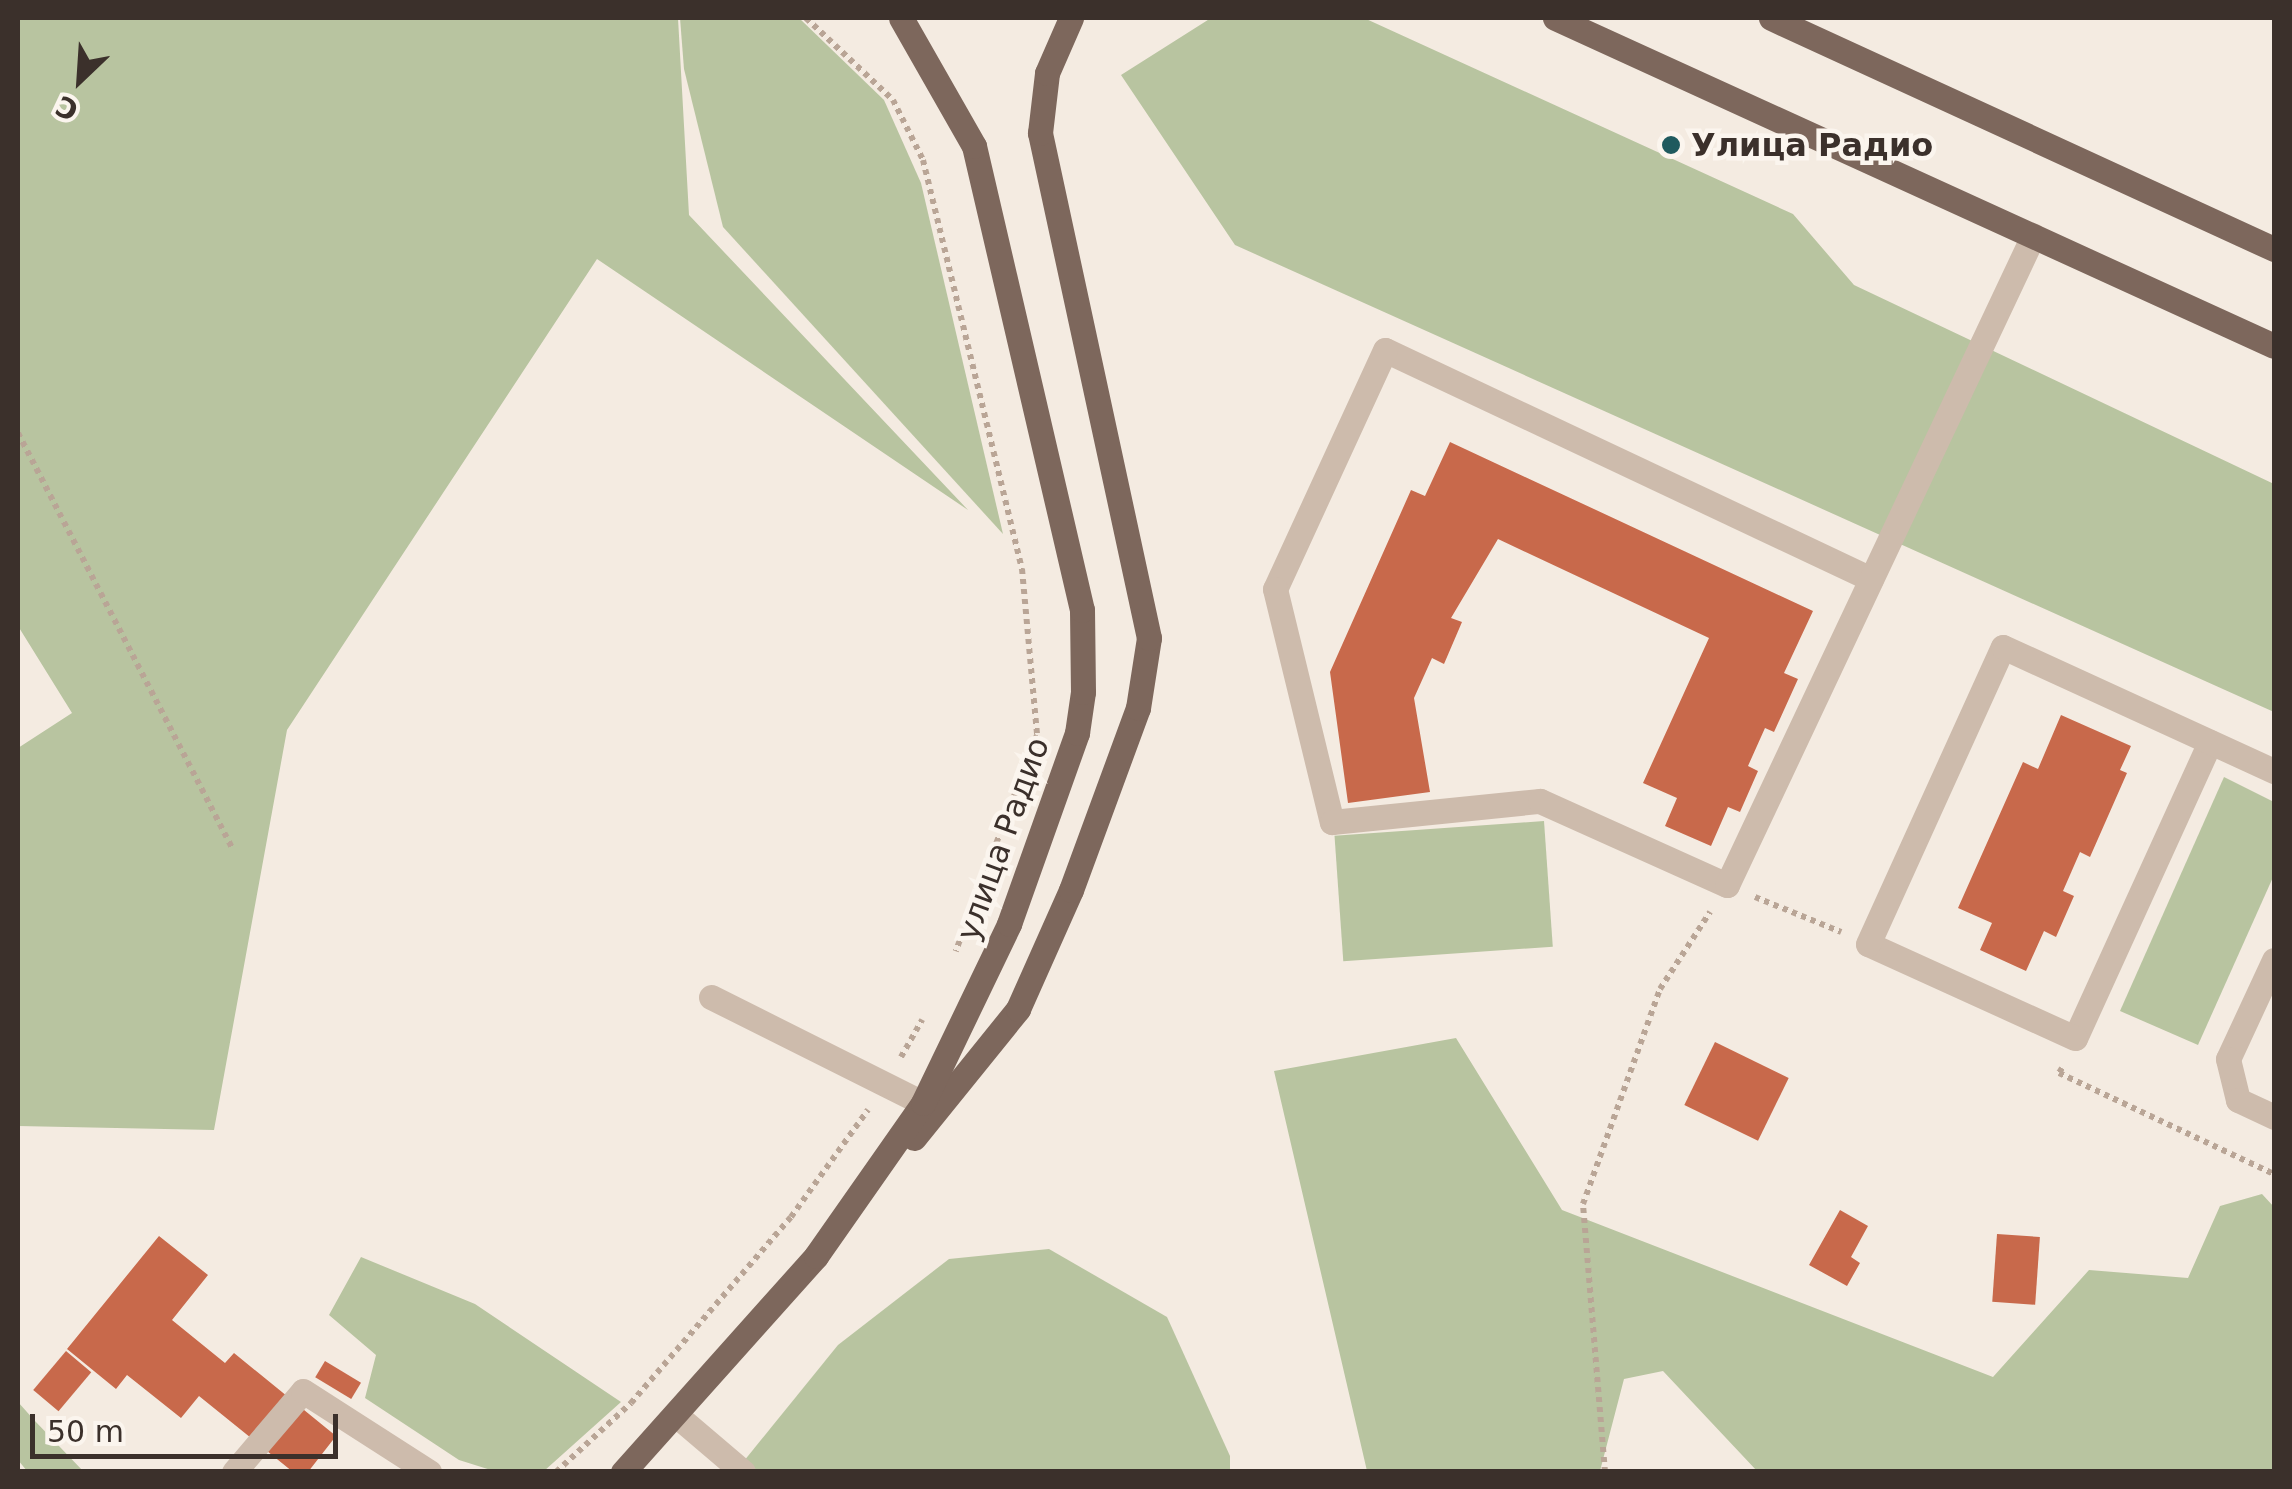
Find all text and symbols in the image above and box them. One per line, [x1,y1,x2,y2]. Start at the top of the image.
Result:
north arrow [30,30,130,130]
text: С [51,88,83,127]
place label: Улица Радио [1691,126,1933,164]
marker: Улица Радио [1660,134,1682,156]
street label: улица Радио [949,732,1057,946]
scale bar [35,1394,342,1456]
text: 50 m [47,1414,124,1449]

